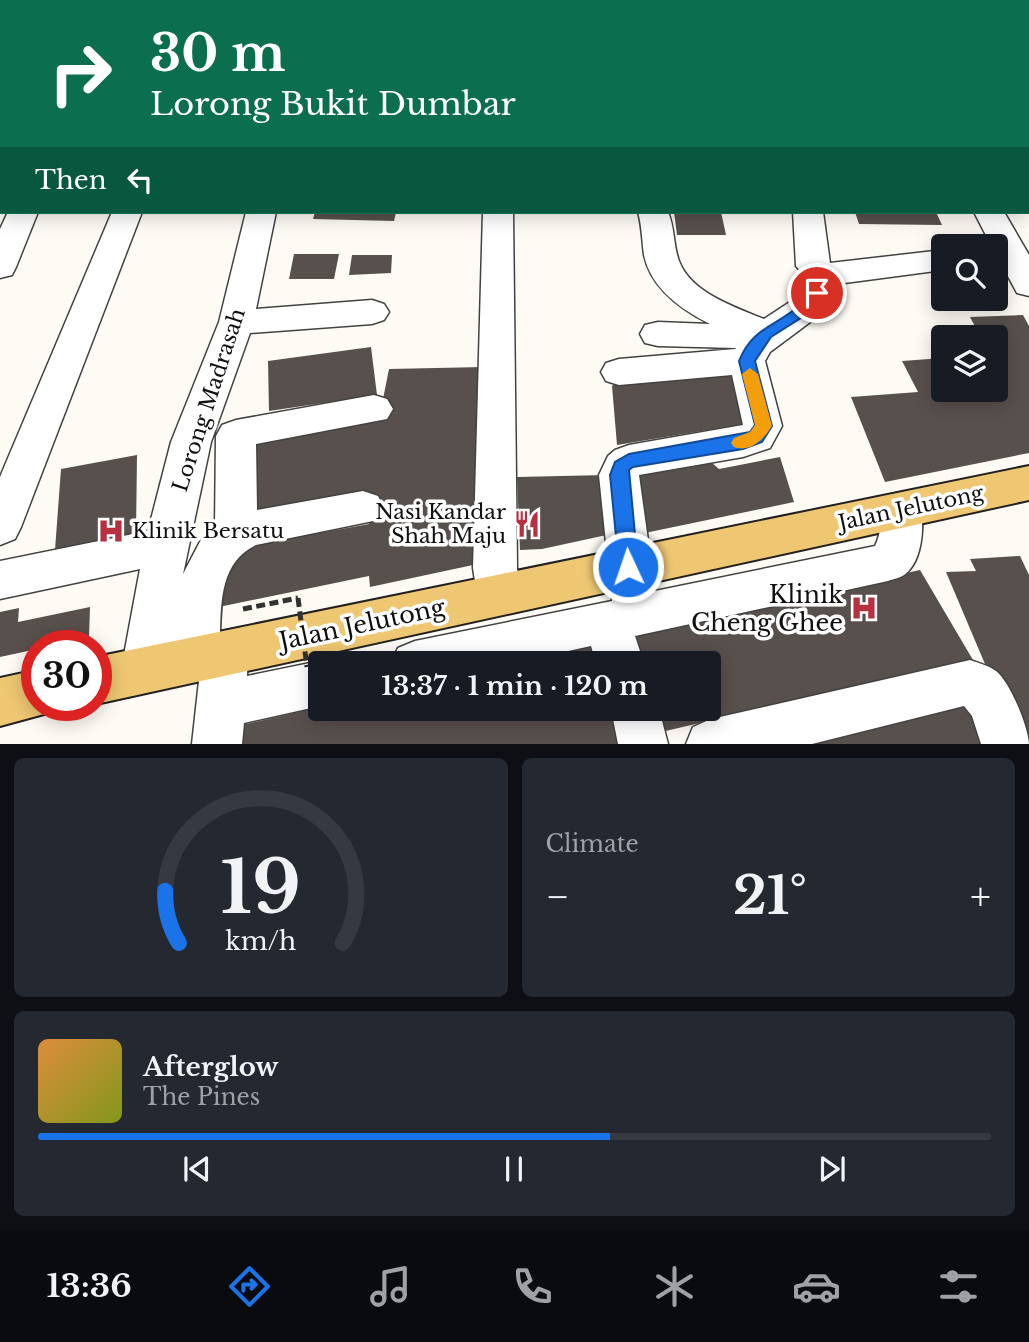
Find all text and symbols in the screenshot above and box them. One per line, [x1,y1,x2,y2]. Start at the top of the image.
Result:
text: 30 m [150,23,285,84]
icon: right [35,28,126,119]
text: Lorong Bukit Dumbar [150,84,516,124]
icon: left [121,161,159,199]
text: Then [35,164,107,196]
map controls [931,234,1008,402]
button: search [931,234,1008,311]
pin [787,263,847,323]
icon: arrive [798,274,836,312]
street label: Lorong Madrasah [167,305,251,495]
button: layers [931,325,1008,402]
street label: Jalan Jelutong [833,480,986,537]
place label: Nasi Kandar Shah Maju [375,499,506,549]
restaurant icon: Nasi Kandar Shah Maju [512,509,542,539]
hospital icon: Klinik Bersatu [96,516,126,546]
place label: Klinik Bersatu [132,518,284,544]
position arrow [591,530,665,604]
place label: Klinik Cheng Ghee [691,580,843,637]
street label: Jalan Jelutong [274,592,448,656]
hospital icon: Klinik Cheng Ghee [849,593,879,623]
speed limit sign: 30 [21,630,112,721]
text: 13:37 · 1 min · 120 m [381,670,648,702]
text: Climate [546,830,639,858]
text: 19 [220,843,301,934]
text: 21° [733,864,807,928]
text: − [546,873,570,920]
text: + [970,873,991,920]
text: km/h [225,926,296,957]
text: Afterglow [143,1051,279,1083]
text: The Pines [143,1083,260,1111]
icon: previous [178,1150,216,1188]
icon: pause [495,1150,533,1188]
icon: next [813,1150,851,1188]
icon: directions [225,1262,274,1311]
icon: music [366,1262,415,1311]
icon: phone [508,1262,557,1311]
icon: climate [650,1262,699,1311]
icon: car [792,1262,841,1311]
icon: filters [934,1262,983,1311]
text: 13:36 [46,1266,132,1306]

